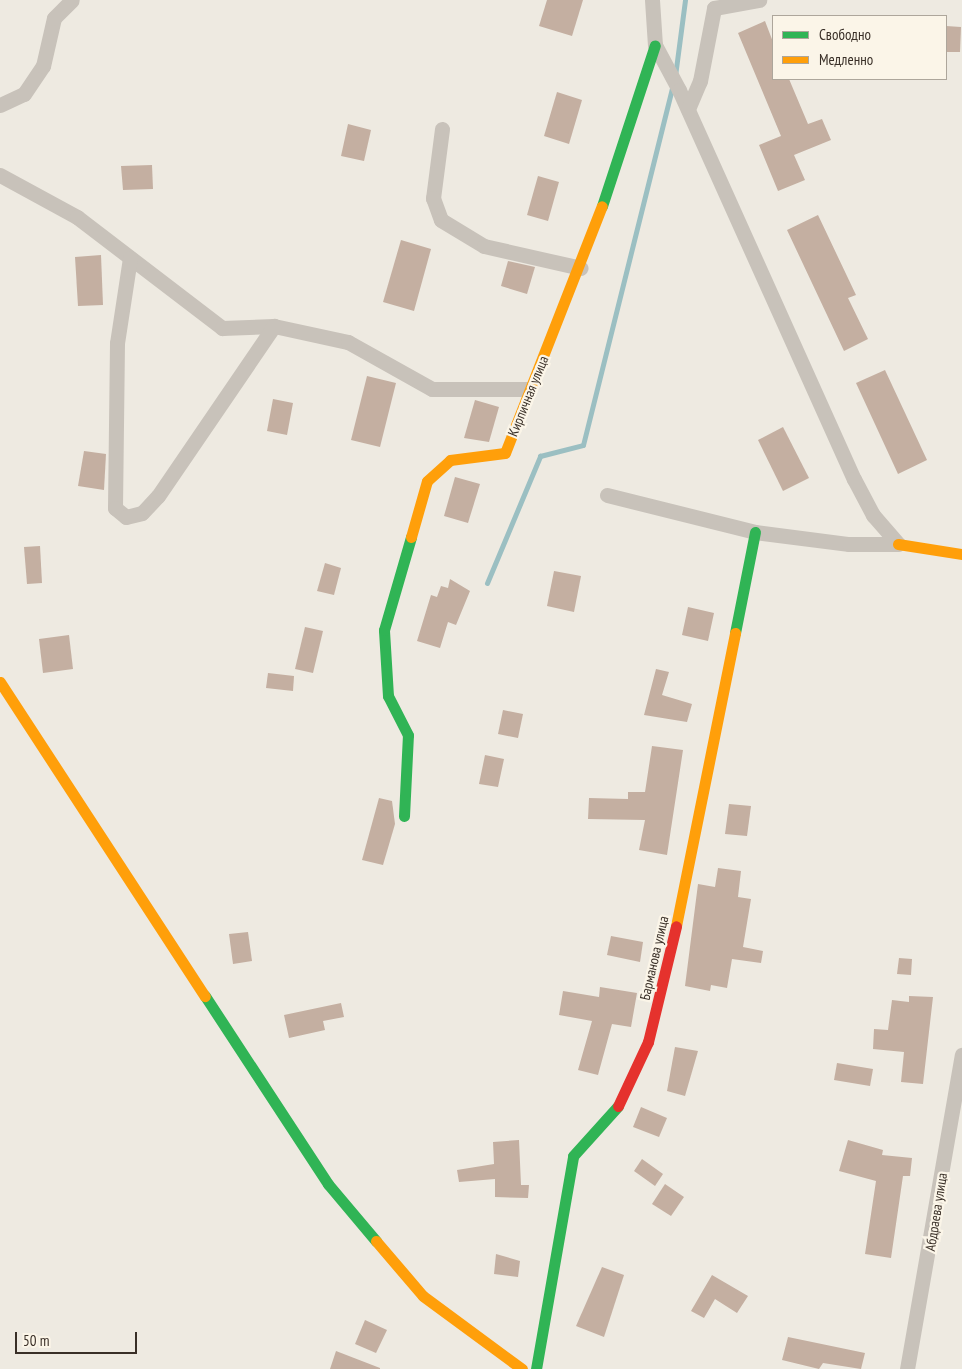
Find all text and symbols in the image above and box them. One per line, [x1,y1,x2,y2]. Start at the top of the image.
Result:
legend [772,15,947,80]
text: Свободно [819,25,871,44]
text: Медленно [819,50,873,69]
street label: Кирпичная улица [504,353,552,439]
street label: Барманова улица [636,914,672,1002]
street label: Абдраева улица [922,1172,950,1252]
scale bar [18,1322,140,1354]
text: 50 m [23,1331,49,1350]

